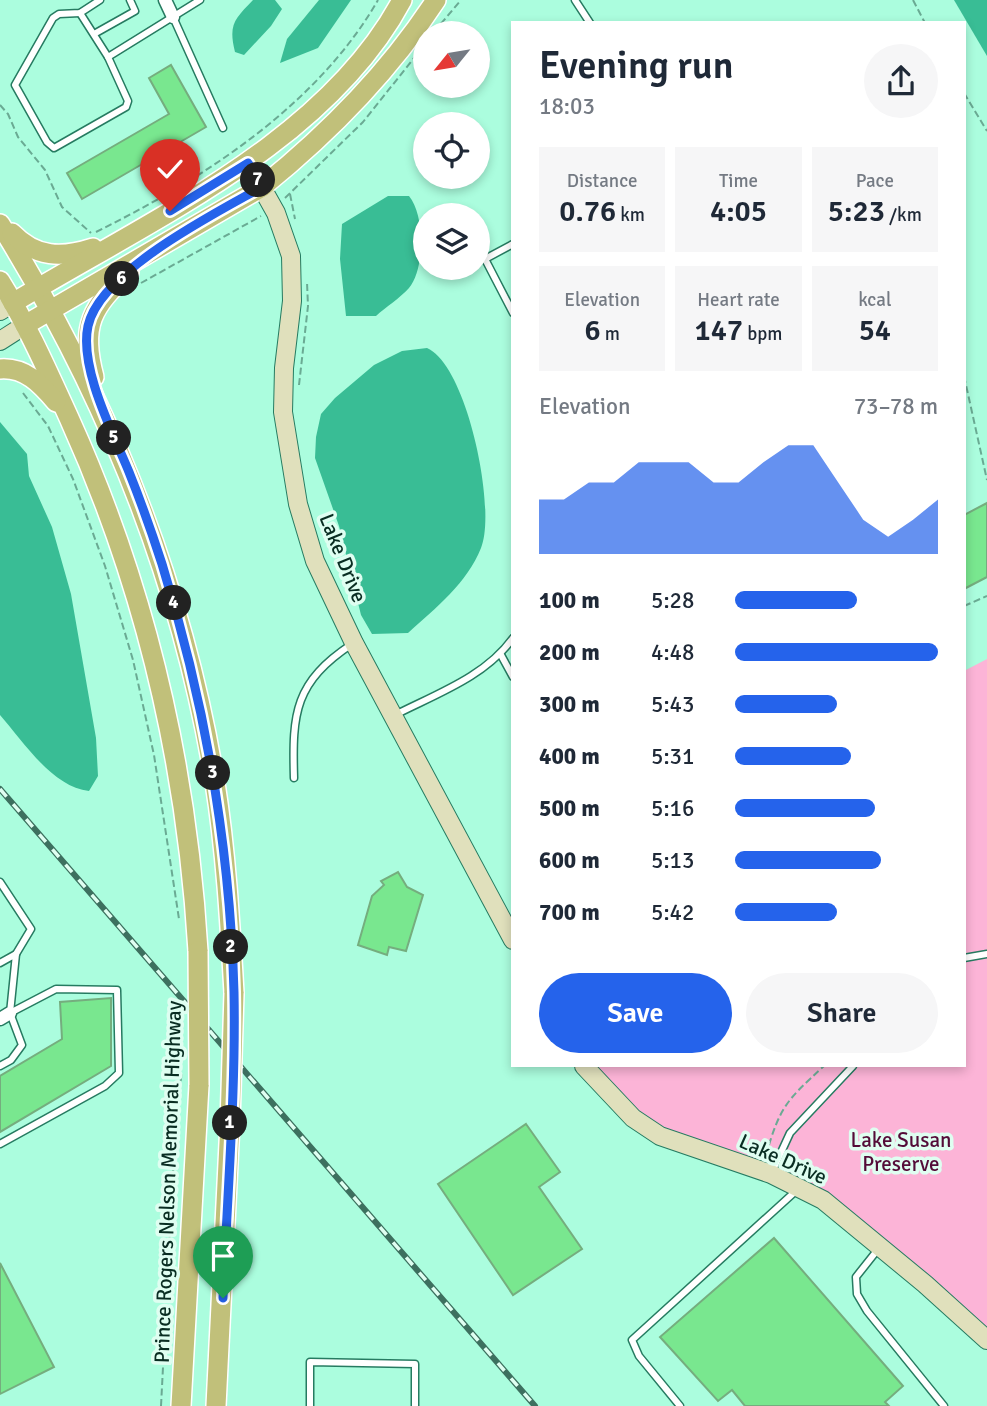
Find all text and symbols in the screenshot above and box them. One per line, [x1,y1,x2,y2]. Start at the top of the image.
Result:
north arrow [413,21,490,98]
map controls [413,21,490,280]
text: Evening run [539,42,733,89]
button: share [864,44,938,118]
text: 18:03 [539,92,595,121]
button: locate [413,112,490,189]
pin [140,139,200,211]
icon: check [151,150,189,188]
pin: 7 [240,162,276,198]
text: 7 [252,167,263,191]
text: Distance [567,169,638,193]
text: Time [719,169,758,193]
text: Pace [856,169,894,193]
text: 0.76 [559,193,616,230]
text: 4:05 [710,193,767,230]
text: 5:23 [828,193,885,230]
button: layers [413,203,490,280]
text: km [616,203,645,227]
text: /km [885,203,922,227]
pin: 6 [104,262,140,296]
text: 6 [116,266,127,290]
text: Elevation [564,288,640,312]
text: Heart rate [697,288,780,312]
text: kcal [858,288,891,312]
text: 6 [584,312,601,349]
text: 147 [694,312,743,349]
text: 54 [859,312,891,349]
text: m [601,322,620,346]
text: bpm [743,322,783,346]
text: Elevation [539,392,631,421]
text: 73–78 m [854,392,938,421]
pin: 5 [96,420,132,456]
text: 5 [108,425,119,449]
street label: Lake Drive [313,510,373,606]
pin: 4 [156,586,192,620]
text: 100 m [539,586,600,615]
text: 5:28 [651,586,694,615]
text: 4 [168,590,179,614]
text: 200 m [539,638,600,667]
text: 4:48 [651,638,694,667]
text: 300 m [539,690,600,719]
text: 5:43 [651,690,694,719]
text: 400 m [539,742,600,771]
text: 5:31 [651,742,694,771]
pin: 3 [196,756,230,790]
text: 3 [207,760,218,784]
text: 500 m [539,794,600,823]
text: 5:16 [651,794,694,823]
text: 600 m [539,846,600,875]
text: 5:13 [651,846,694,875]
text: 700 m [539,898,600,927]
text: 5:42 [651,898,694,927]
pin: 2 [214,930,248,964]
text: 2 [225,934,236,958]
button: Save [539,973,732,1053]
button: Share [746,973,938,1053]
street label: Prince Rogers Nelson Memorial Highway [149,1000,187,1364]
pin: 1 [212,1106,247,1140]
text: 1 [224,1110,235,1134]
park label: Lake Susan Preserve [850,1127,952,1177]
street label: Lake Drive [735,1128,831,1190]
pin [193,1226,253,1298]
icon: arrive [204,1237,242,1275]

